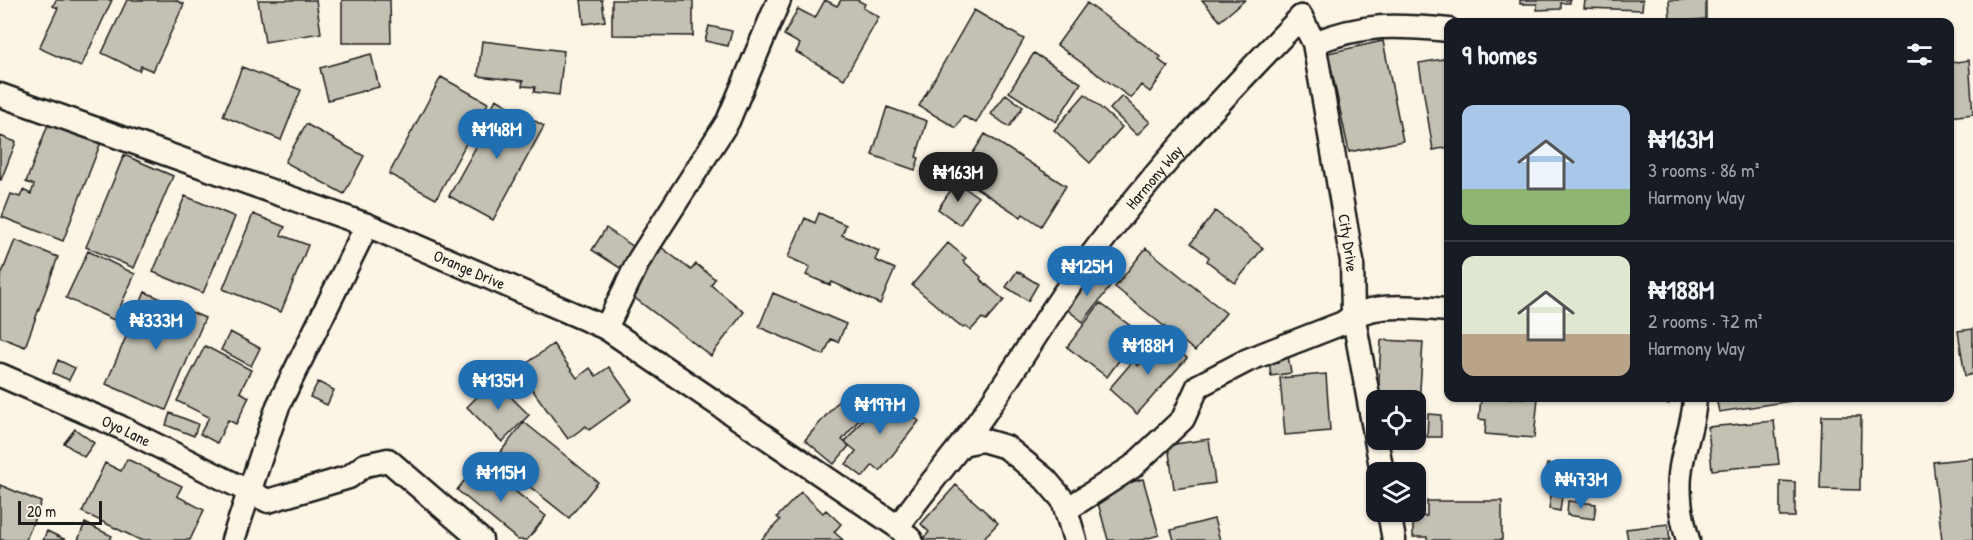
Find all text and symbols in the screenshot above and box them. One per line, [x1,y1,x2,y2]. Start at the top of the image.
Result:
text: 9 homes [1462,37,1537,72]
icon: filters [1903,38,1936,71]
pin: ₦148M [455,109,539,160]
text: ₦148M [472,115,522,142]
text: ₦163M [1648,121,1714,156]
icon: home [1510,129,1582,201]
street label: Harmony Way [1120,140,1188,214]
pin: ₦163M [916,152,1000,203]
text: 3 rooms · 86 m² [1648,156,1759,183]
text: ₦163M [933,158,983,185]
text: Harmony Way [1648,183,1745,210]
street label: City Drive [1333,212,1363,273]
street label: Orange Drive [430,244,509,295]
pin: ₦125M [1045,246,1129,297]
text: ₦125M [1061,252,1113,279]
text: ₦188M [1648,272,1714,307]
icon: home [1510,280,1582,352]
pin: ₦333M [114,300,198,351]
text: ₦333M [129,306,183,333]
text: 2 rooms · 72 m² [1648,307,1762,334]
pin: ₦188M [1106,325,1190,376]
text: ₦188M [1123,331,1173,358]
text: Harmony Way [1648,334,1745,361]
pin: ₦135M [456,360,540,411]
text: ₦135M [472,366,524,393]
pin: ₦197M [838,384,922,435]
text: ₦197M [855,390,905,417]
map controls [1366,390,1426,522]
button: locate [1366,390,1426,450]
street label: Oyo Lane [99,410,155,452]
pin: ₦115M [459,452,543,503]
text: ₦115M [476,458,526,485]
pin: ₦473M [1539,459,1623,510]
button: layers [1366,462,1426,522]
text: ₦473M [1555,465,1607,492]
scale bar [18,498,102,526]
text: 20 m [27,500,56,522]

